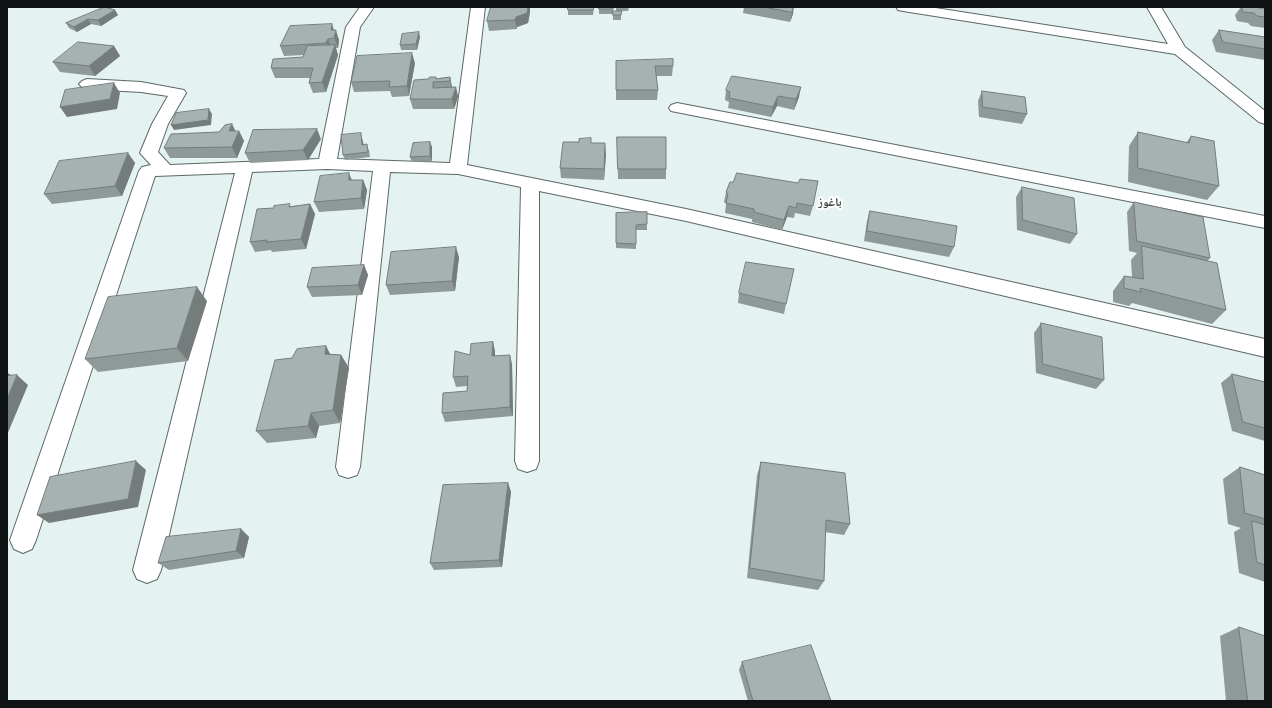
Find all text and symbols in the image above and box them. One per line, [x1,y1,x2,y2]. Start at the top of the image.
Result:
district label: باغوز [818,195,842,209]

